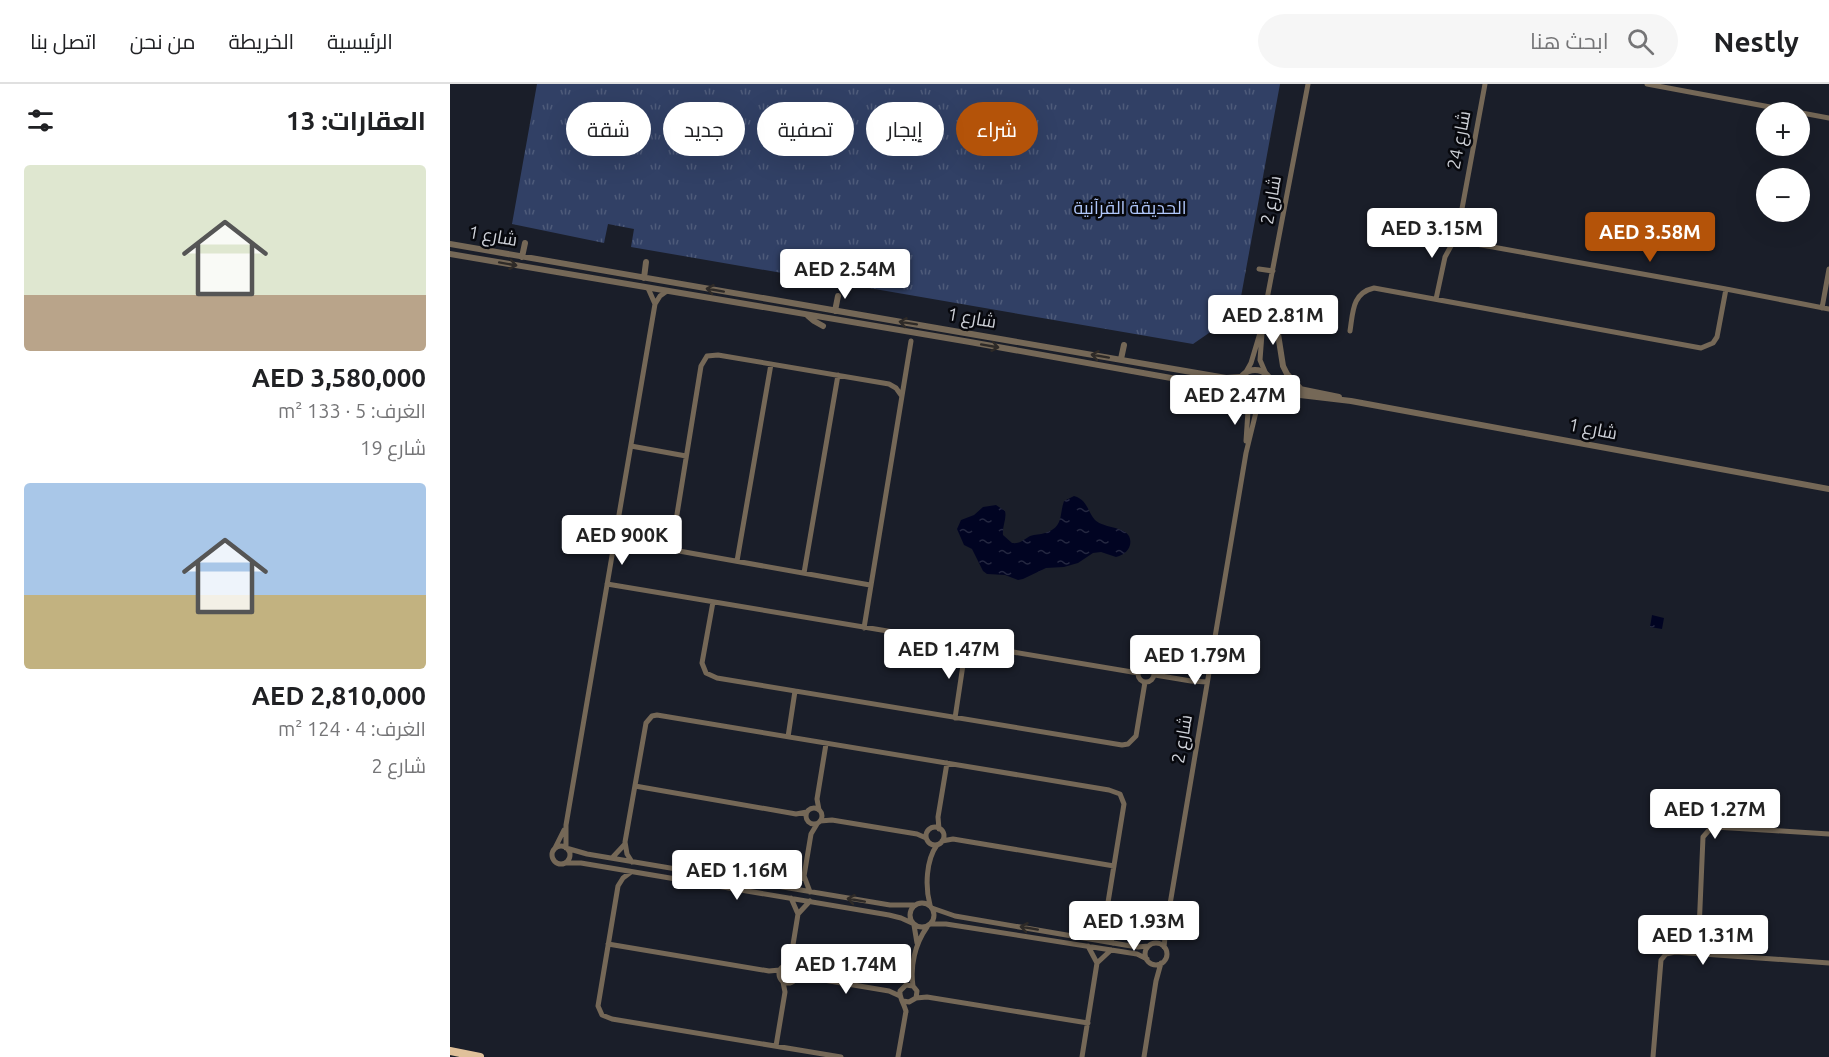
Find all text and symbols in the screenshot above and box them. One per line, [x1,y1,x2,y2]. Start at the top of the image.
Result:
search box [1258,14,1678,68]
icon: search [1624,25,1657,58]
text: Nestly [1714,26,1799,57]
text: ابحث هنا [1530,28,1609,53]
text: اتصل بنا [30,29,97,53]
text: من نحن [130,29,196,53]
text: الخريطة [229,29,294,53]
text: الرئيسية [327,29,393,53]
chip: شقة [566,102,651,156]
chip: جديد [663,102,745,156]
chip: تصفية [757,102,854,156]
chip: إيجار [866,102,944,156]
chip: شراء [956,102,1038,156]
map controls [1756,102,1810,222]
button: + [1756,102,1810,156]
icon: filters [24,104,57,137]
text: العقارات: 13 [286,106,426,135]
street label: شارع 24 [1443,109,1476,171]
button: − [1756,168,1810,222]
street label: شارع 2 [1256,174,1287,226]
park label: الحديقة القرآنية [1073,197,1187,219]
icon: home [171,204,279,312]
pin: AED 3.15M [1363,208,1501,259]
pin: AED 3.58M [1581,212,1719,263]
text: AED 3.15M [1381,216,1483,239]
text: AED 3.58M [1599,220,1701,243]
street label: شارع 1 [467,221,519,252]
pin: AED 2.54M [776,249,914,300]
text: AED 2.54M [794,257,896,280]
one-way arrow [497,258,517,269]
one-way arrow [706,284,726,295]
pin: AED 2.81M [1204,295,1342,346]
street label: شارع 1 [946,303,998,334]
text: AED 2.81M [1222,303,1324,326]
one-way arrow [898,317,918,328]
one-way arrow [979,340,999,351]
one-way arrow [1090,350,1110,361]
text: AED 3,580,000 [252,363,426,392]
pin: AED 2.47M [1166,375,1304,426]
text: AED 2.47M [1184,383,1286,406]
text: الغرف: 5 · 133 m² [278,399,426,422]
street label: شارع 1 [1567,414,1619,445]
text: شارع 19 [360,436,426,459]
pin: AED 900K [560,515,684,566]
icon: home [171,522,279,630]
text: AED 900K [576,523,668,546]
pin: AED 1.47M [880,629,1018,680]
pin: AED 1.79M [1126,635,1264,686]
text: AED 1.47M [898,637,1000,660]
text: AED 1.79M [1144,643,1246,666]
text: AED 2,810,000 [252,681,426,710]
street label: شارع 2 [1167,713,1198,765]
text: الغرف: 4 · 124 m² [278,717,426,740]
text: شارع 2 [371,754,426,777]
pin: AED 1.27M [1646,789,1784,840]
text: AED 1.27M [1664,797,1766,820]
pin: AED 1.16M [668,850,806,901]
text: AED 1.16M [686,858,788,881]
one-way arrow [847,894,866,905]
pin: AED 1.93M [1065,901,1203,952]
text: AED 1.93M [1083,909,1185,932]
pin: AED 1.31M [1634,915,1772,966]
one-way arrow [1019,923,1039,934]
text: AED 1.31M [1652,923,1754,946]
pin: AED 1.74M [777,944,915,995]
text: AED 1.74M [795,952,897,975]

